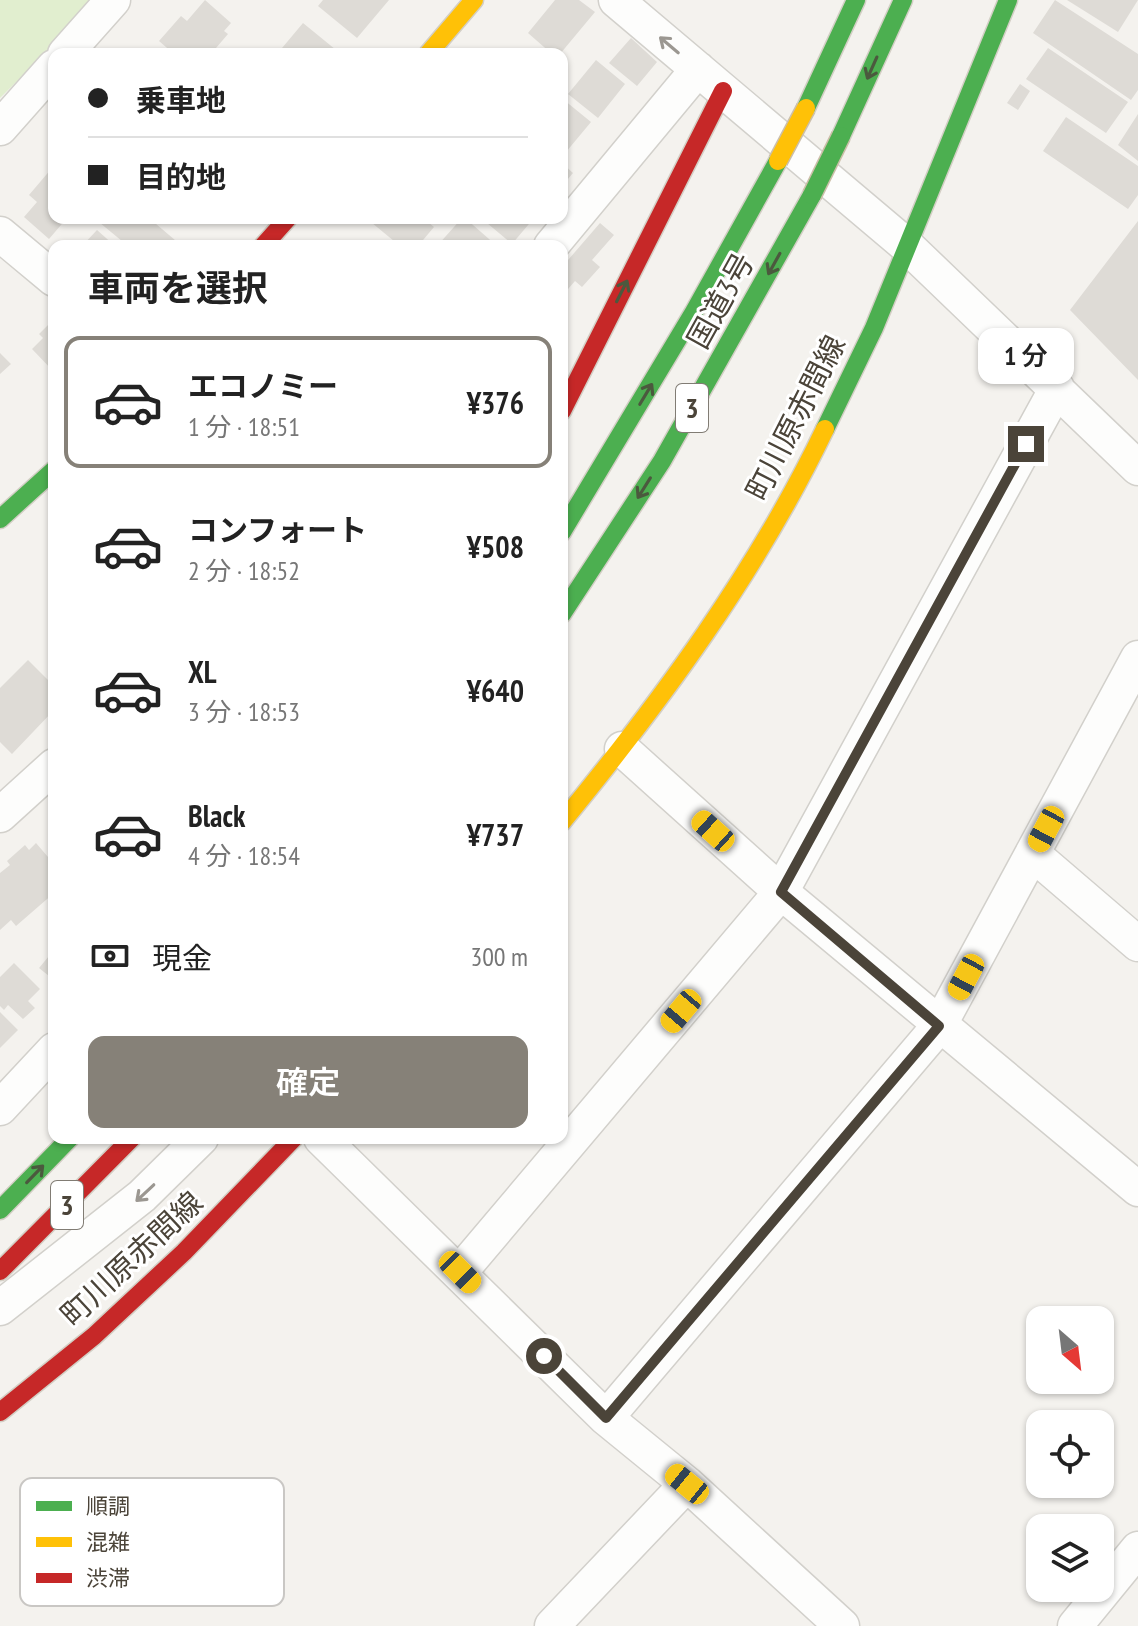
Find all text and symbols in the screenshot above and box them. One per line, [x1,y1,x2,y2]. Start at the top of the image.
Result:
one-way arrow [660,36,680,54]
one-way arrow [864,56,879,80]
text: 乗車地 [136,80,226,119]
text: 目的地 [136,157,226,196]
street label: 国道3号 [678,246,762,355]
one-way arrow [766,251,782,275]
text: 車両を選択 [88,264,268,311]
one-way arrow [615,279,630,303]
street label: 町川原赤間線 [736,328,853,506]
callout: 1 分 [978,328,1074,384]
text: 1 分 [1004,339,1048,372]
icon: car [92,366,164,438]
text: エコノミー [188,366,338,405]
text: ¥376 [467,383,524,422]
one-way arrow [638,383,654,406]
road number: 3 [676,384,708,432]
text: 1 分 · 18:51 [188,410,300,443]
route end [1008,426,1044,462]
one-way arrow [635,476,651,499]
icon: car [92,510,164,582]
text: コンフォート [188,510,367,549]
text: ¥508 [467,527,524,566]
text: 2 分 · 18:52 [188,554,300,587]
text: XL [188,652,217,691]
icon: car [92,654,164,726]
text: ¥640 [467,671,524,710]
text: 3 分 · 18:53 [188,695,300,728]
text: Black [188,796,245,835]
icon: car [92,798,164,870]
car [1024,802,1068,856]
car [687,806,739,856]
text: ¥737 [467,815,524,854]
text: 4 分 · 18:54 [188,839,300,872]
icon: cash [88,934,132,978]
text: 現金 [152,938,212,977]
text: 300 m [470,940,528,973]
car [944,950,988,1004]
car [656,985,706,1037]
button: 確定 [88,1036,528,1128]
one-way arrow [25,1165,44,1184]
road number: 3 [51,1181,83,1229]
street label: 町川原赤間線 [52,1182,210,1334]
one-way arrow [135,1183,155,1202]
car [435,1247,485,1297]
north arrow [1026,1306,1114,1394]
map controls [1026,1306,1114,1602]
route start [526,1338,562,1374]
button: locate [1026,1410,1114,1498]
car [661,1460,713,1508]
legend [20,1478,284,1606]
text: 順調 [86,1492,130,1520]
button: layers [1026,1514,1114,1602]
text: 混雑 [86,1528,130,1556]
text: 渋滞 [86,1564,130,1592]

